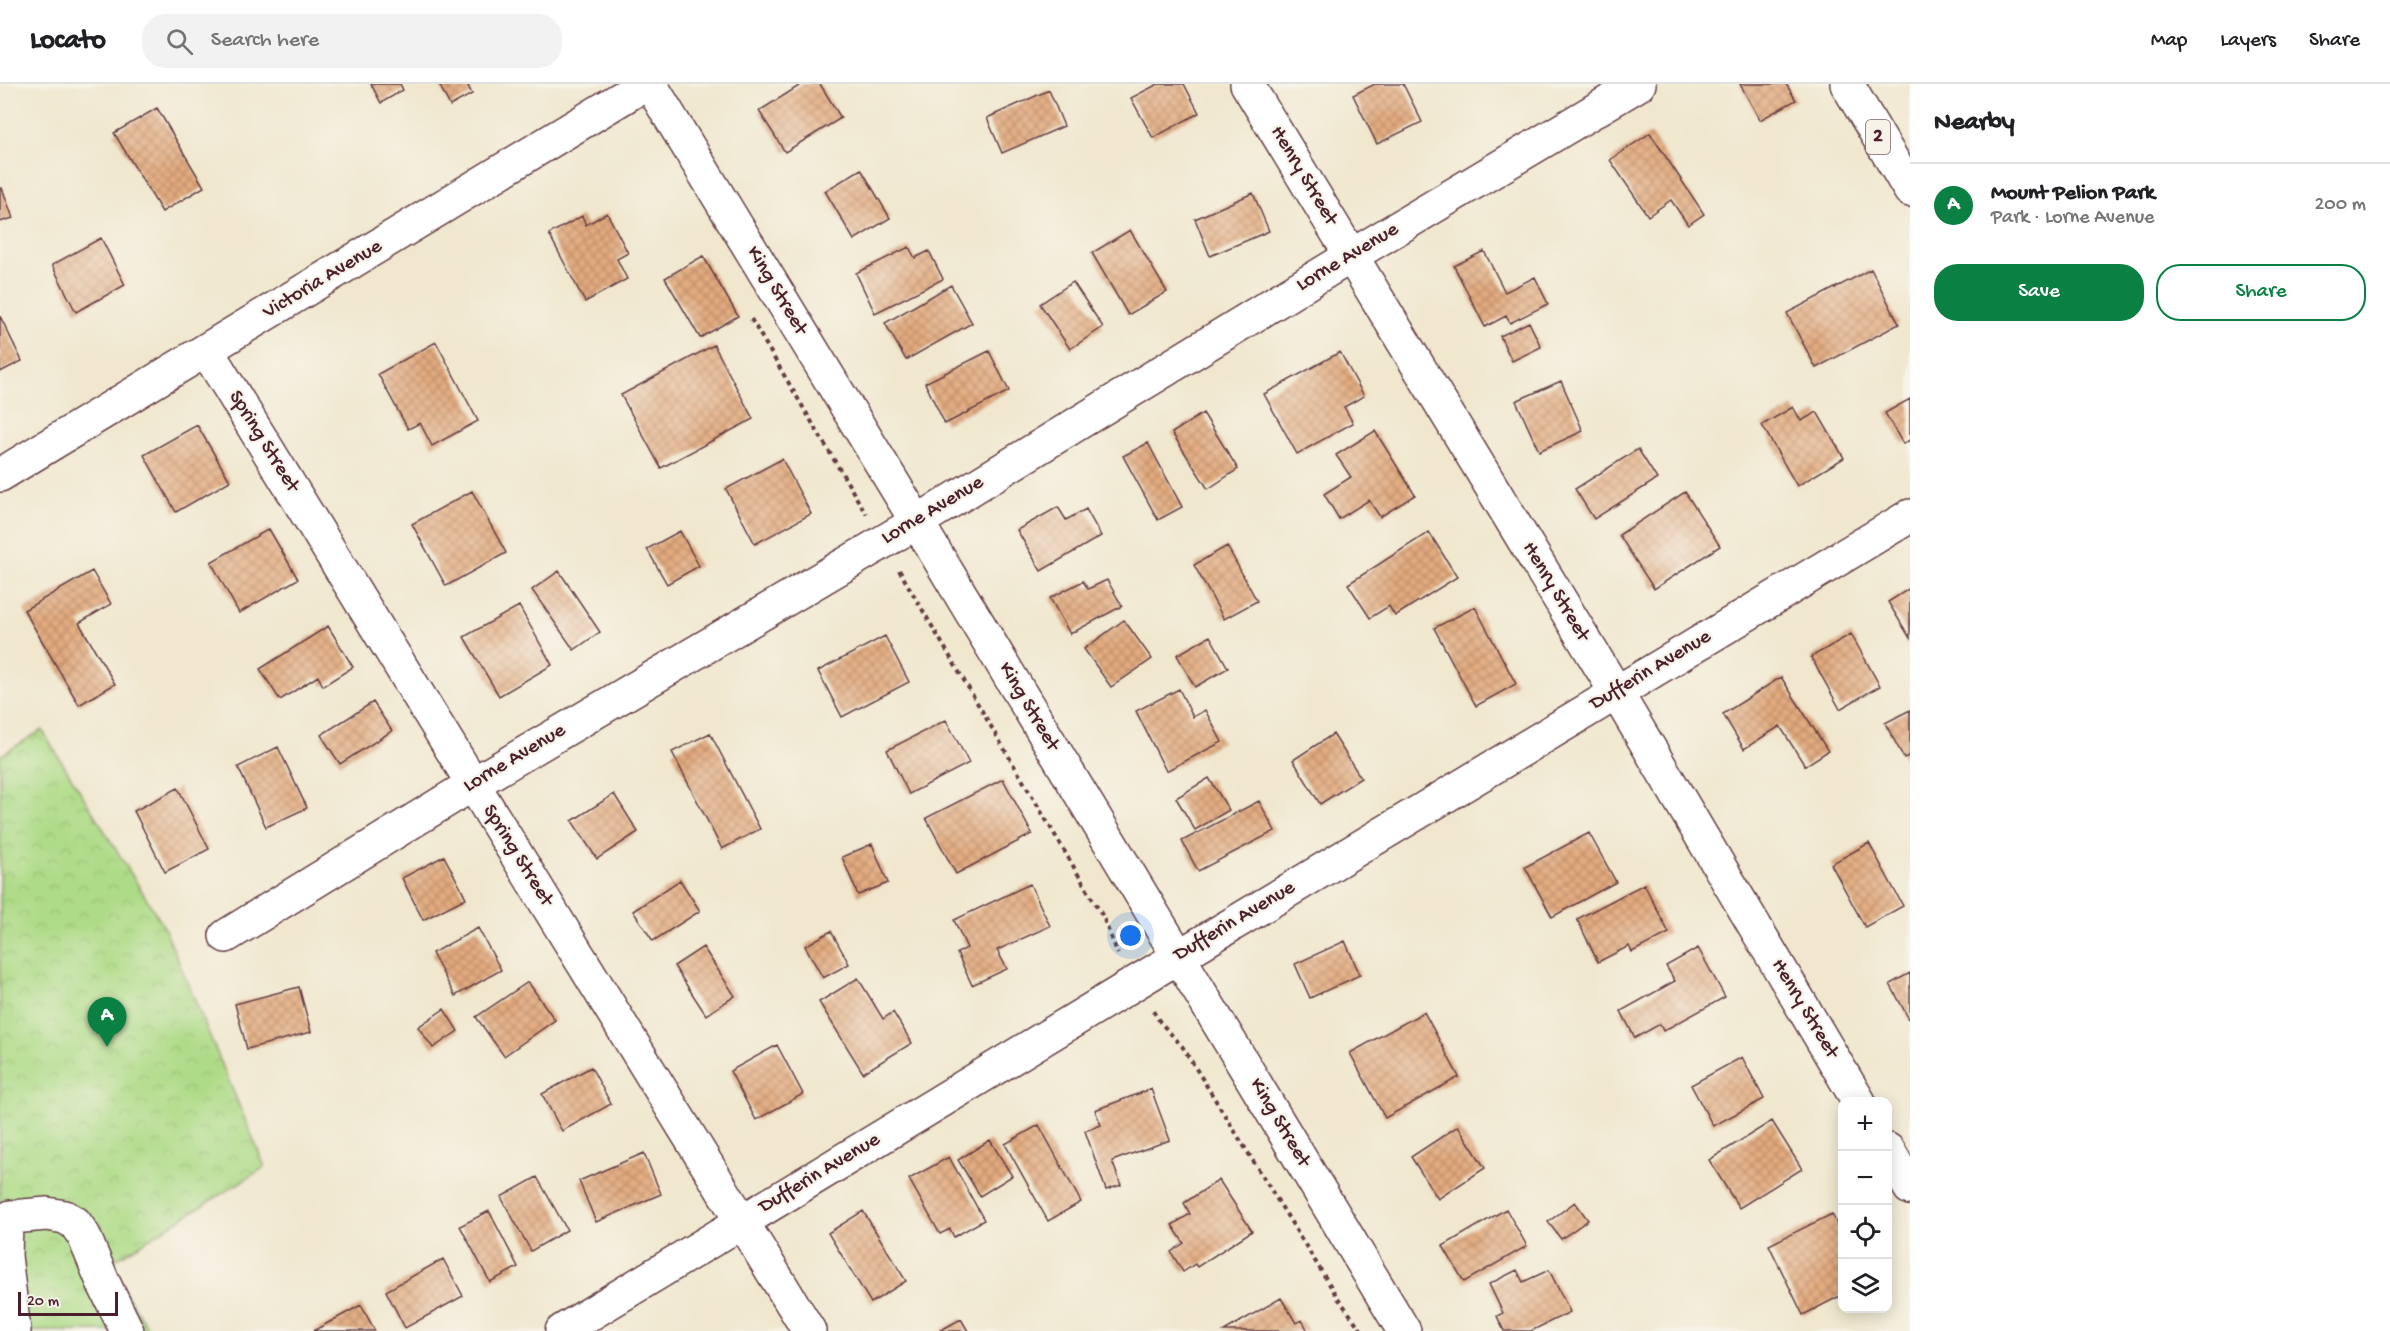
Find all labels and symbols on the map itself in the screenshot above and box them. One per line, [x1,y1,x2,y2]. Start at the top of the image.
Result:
road number: 2 [1866,120,1890,154]
street label: Henry Street [1264,122,1344,232]
street label: Lorne Avenue [1292,217,1405,298]
street label: Victoria Avenue [258,234,388,326]
street label: King Street [740,242,813,342]
street label: Spring Street [222,387,305,499]
street label: Lorne Avenue [877,470,990,551]
street label: Henry Street [1516,538,1596,648]
street label: Dufferin Avenue [1584,624,1717,718]
street label: King Street [992,658,1065,758]
street label: Lorne Avenue [459,718,572,799]
street label: Spring Street [476,801,559,913]
street label: Dufferin Avenue [1168,875,1301,969]
your location [1116,921,1145,950]
street label: Henry Street [1765,955,1845,1065]
pin: A [88,998,126,1047]
street label: King Street [1243,1074,1316,1174]
street label: Dufferin Avenue [753,1127,886,1221]
scale bar [18,1289,118,1316]

